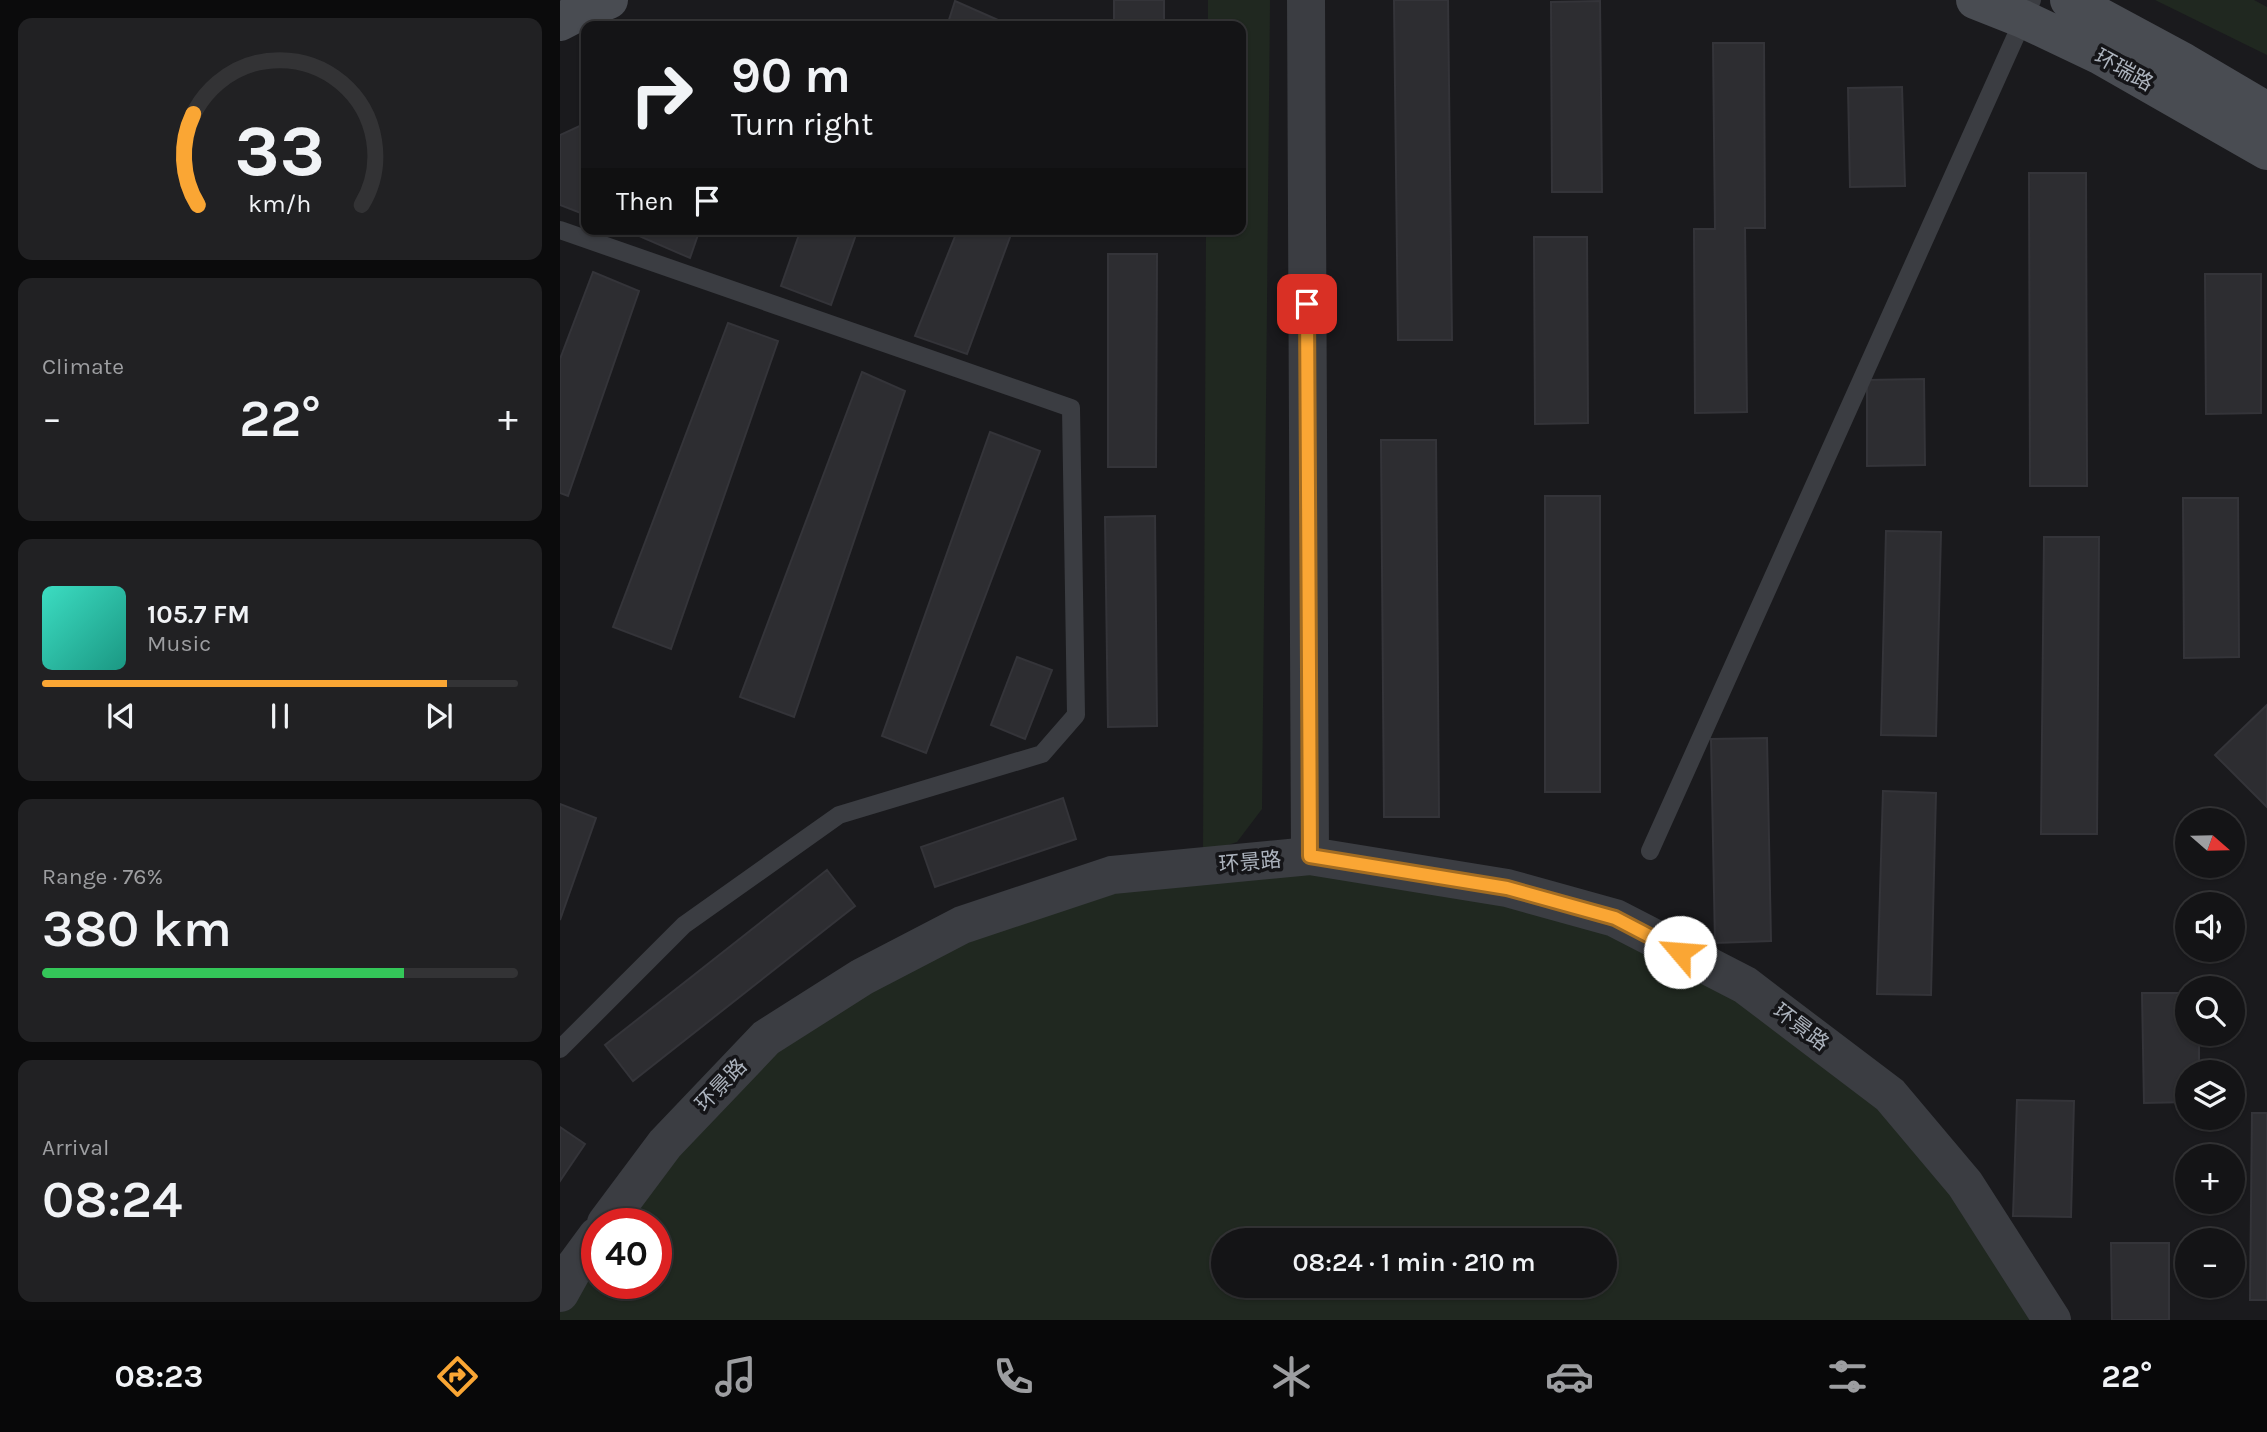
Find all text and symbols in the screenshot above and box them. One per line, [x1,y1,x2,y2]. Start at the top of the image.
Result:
street label: 环瑞路 [2091,44,2157,96]
text: 90 m [731,47,851,104]
icon: right [616,49,707,140]
text: Turn right [731,106,873,143]
text: 33 [235,109,325,194]
icon: arrive [688,182,726,220]
text: Then [616,186,674,217]
text: km/h [248,189,312,218]
pin [1277,274,1337,334]
icon: arrive [1288,285,1326,323]
text: Climate [42,353,124,380]
text: 22° [239,388,321,449]
text: − [42,396,62,441]
text: + [498,396,518,441]
text: 105.7 FM [147,599,250,630]
text: Music [147,630,211,657]
icon: previous [102,697,140,735]
icon: pause [261,697,299,735]
icon: next [420,697,458,735]
north arrow [2175,808,2245,878]
map controls [2175,808,2245,1298]
street label: 环景路 [1218,847,1282,877]
text: Range · 76% [42,863,163,890]
button: sound [2175,892,2245,962]
text: 380 km [42,898,232,959]
position arrow [1643,915,1717,989]
button: search [2175,976,2245,1046]
street label: 环景路 [1769,998,1833,1056]
street label: 环景路 [690,1054,752,1116]
button: layers [2175,1060,2245,1130]
text: Arrival [42,1134,109,1161]
button: + [2175,1144,2245,1214]
text: 08:24 [42,1169,182,1230]
speed limit sign: 40 [581,1208,672,1299]
button: − [2175,1228,2245,1298]
text: 08:24 · 1 min · 210 m [1292,1247,1536,1278]
icon: directions [433,1352,482,1401]
icon: music [711,1352,760,1401]
icon: phone [989,1352,1038,1401]
icon: climate [1267,1352,1316,1401]
icon: car [1545,1352,1594,1401]
icon: filters [1823,1352,1872,1401]
text: 08:23 [115,1358,203,1395]
text: 22° [2101,1358,2152,1395]

